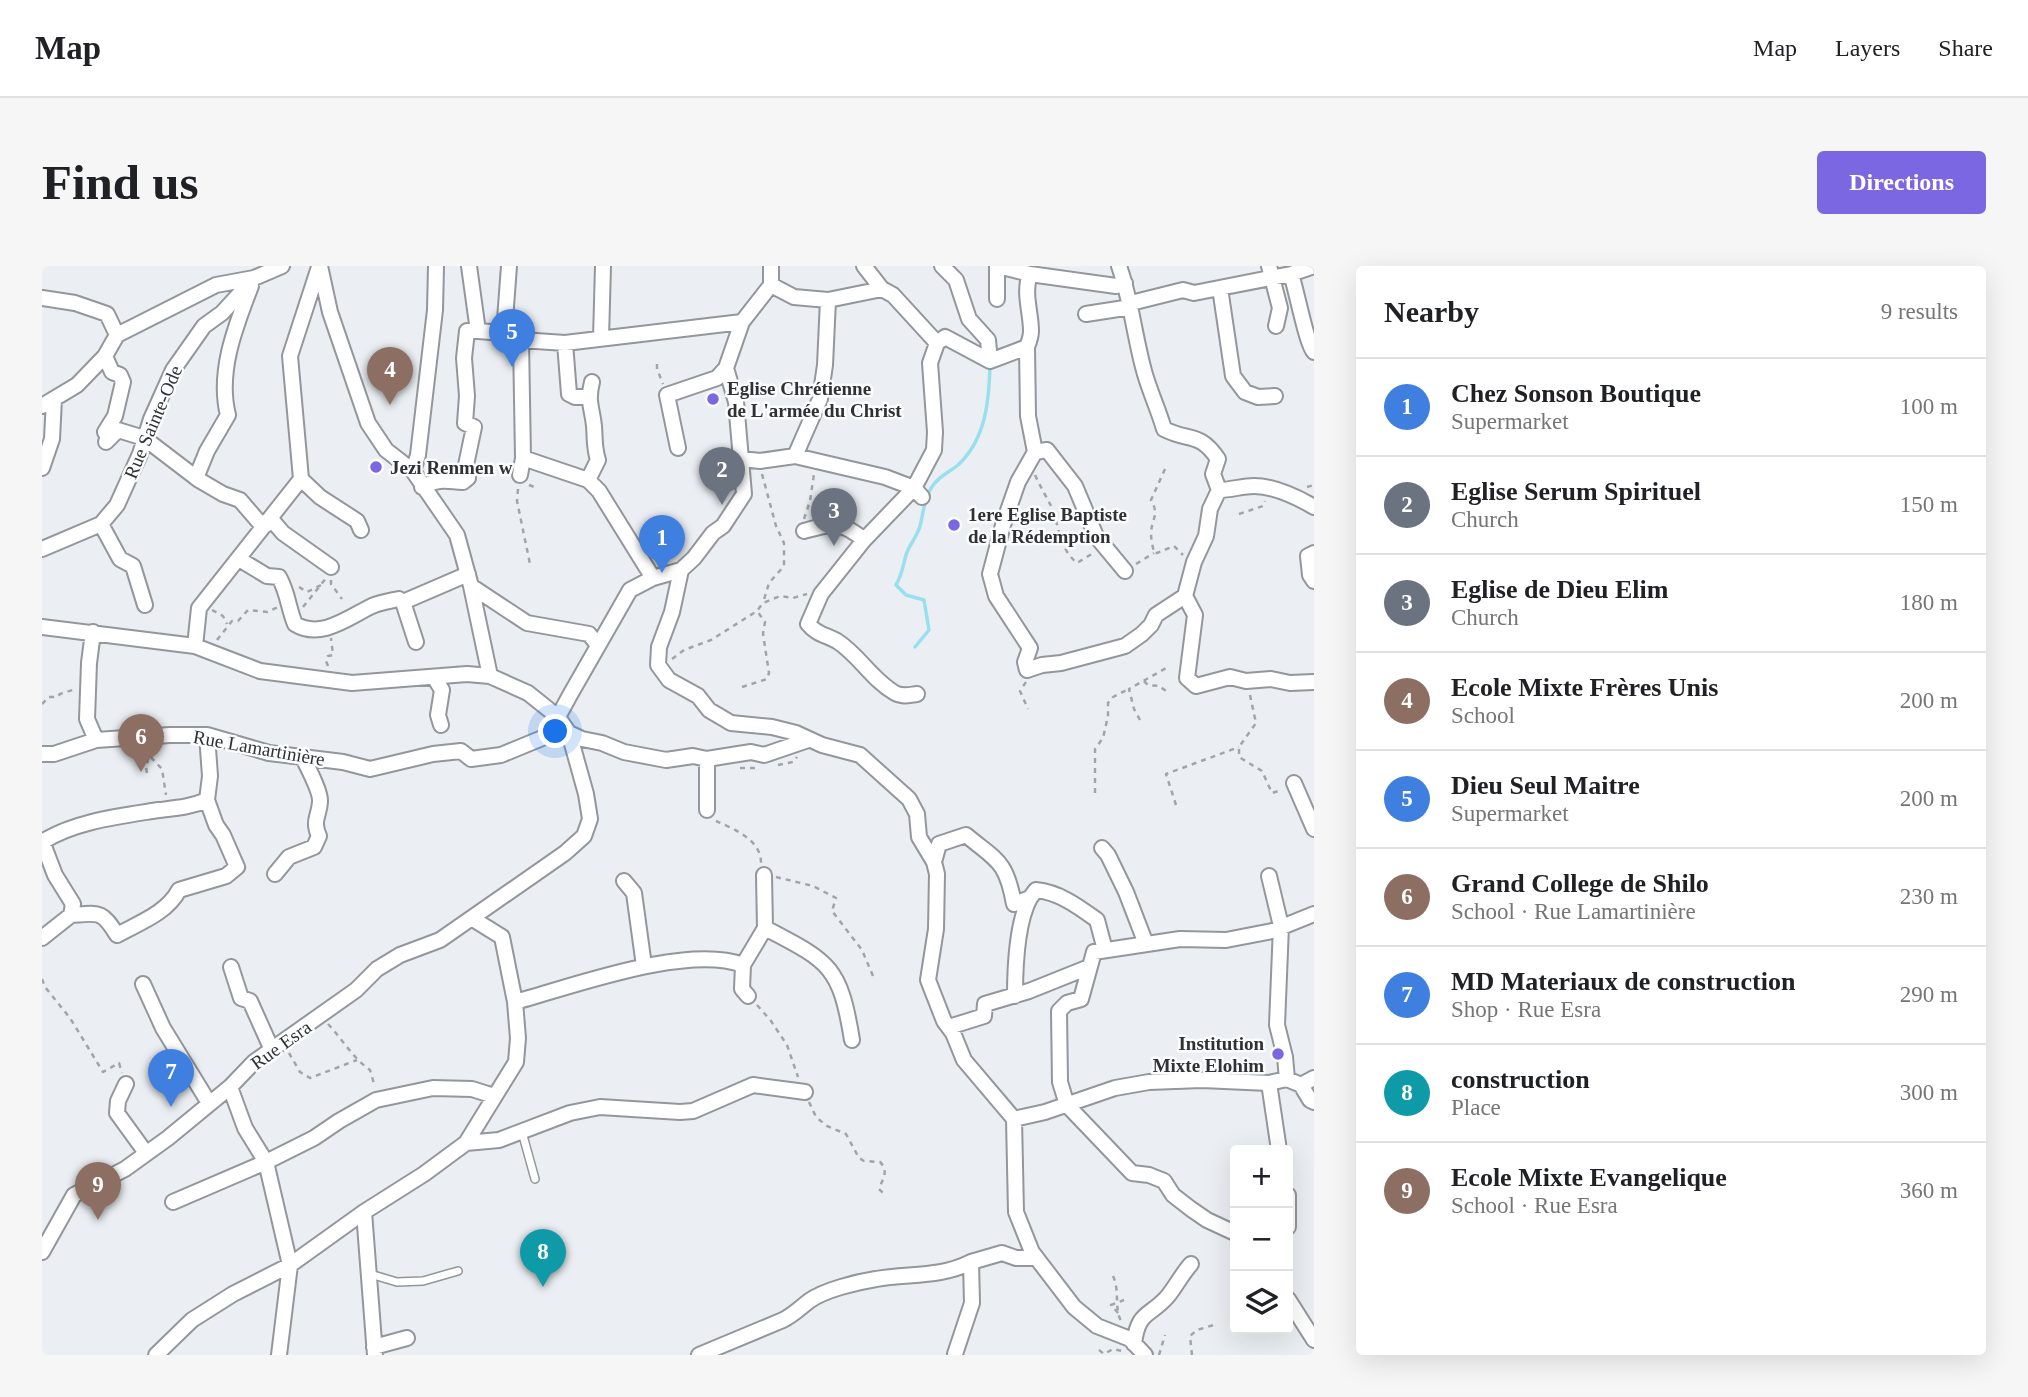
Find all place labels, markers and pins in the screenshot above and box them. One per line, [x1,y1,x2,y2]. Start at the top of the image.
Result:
pin: 5 [489,309,535,367]
pin: 4 [367,347,413,405]
place label: Eglise Chrétienne de L'armée du Christ [727,378,902,421]
marker: Eglise Chrétienne de L'armée du Christ [705,391,721,407]
pin: 2 [699,447,745,505]
place label: Jezi Renmen w [390,457,513,478]
marker: Jezi Renmen w [368,459,384,475]
pin: 3 [811,488,857,546]
place label: 1ere Eglise Baptiste de la Rédemption [968,504,1127,547]
pin: 1 [639,515,685,573]
marker: 1ere Eglise Baptiste de la Rédemption [946,517,962,533]
pin: 6 [118,714,164,772]
place label: Institution Mixte Elohim [1153,1033,1264,1076]
marker: Institution Mixte Elohim [1270,1046,1286,1062]
pin: 7 [148,1049,194,1107]
pin: 9 [75,1162,121,1220]
pin: 8 [520,1229,566,1287]

